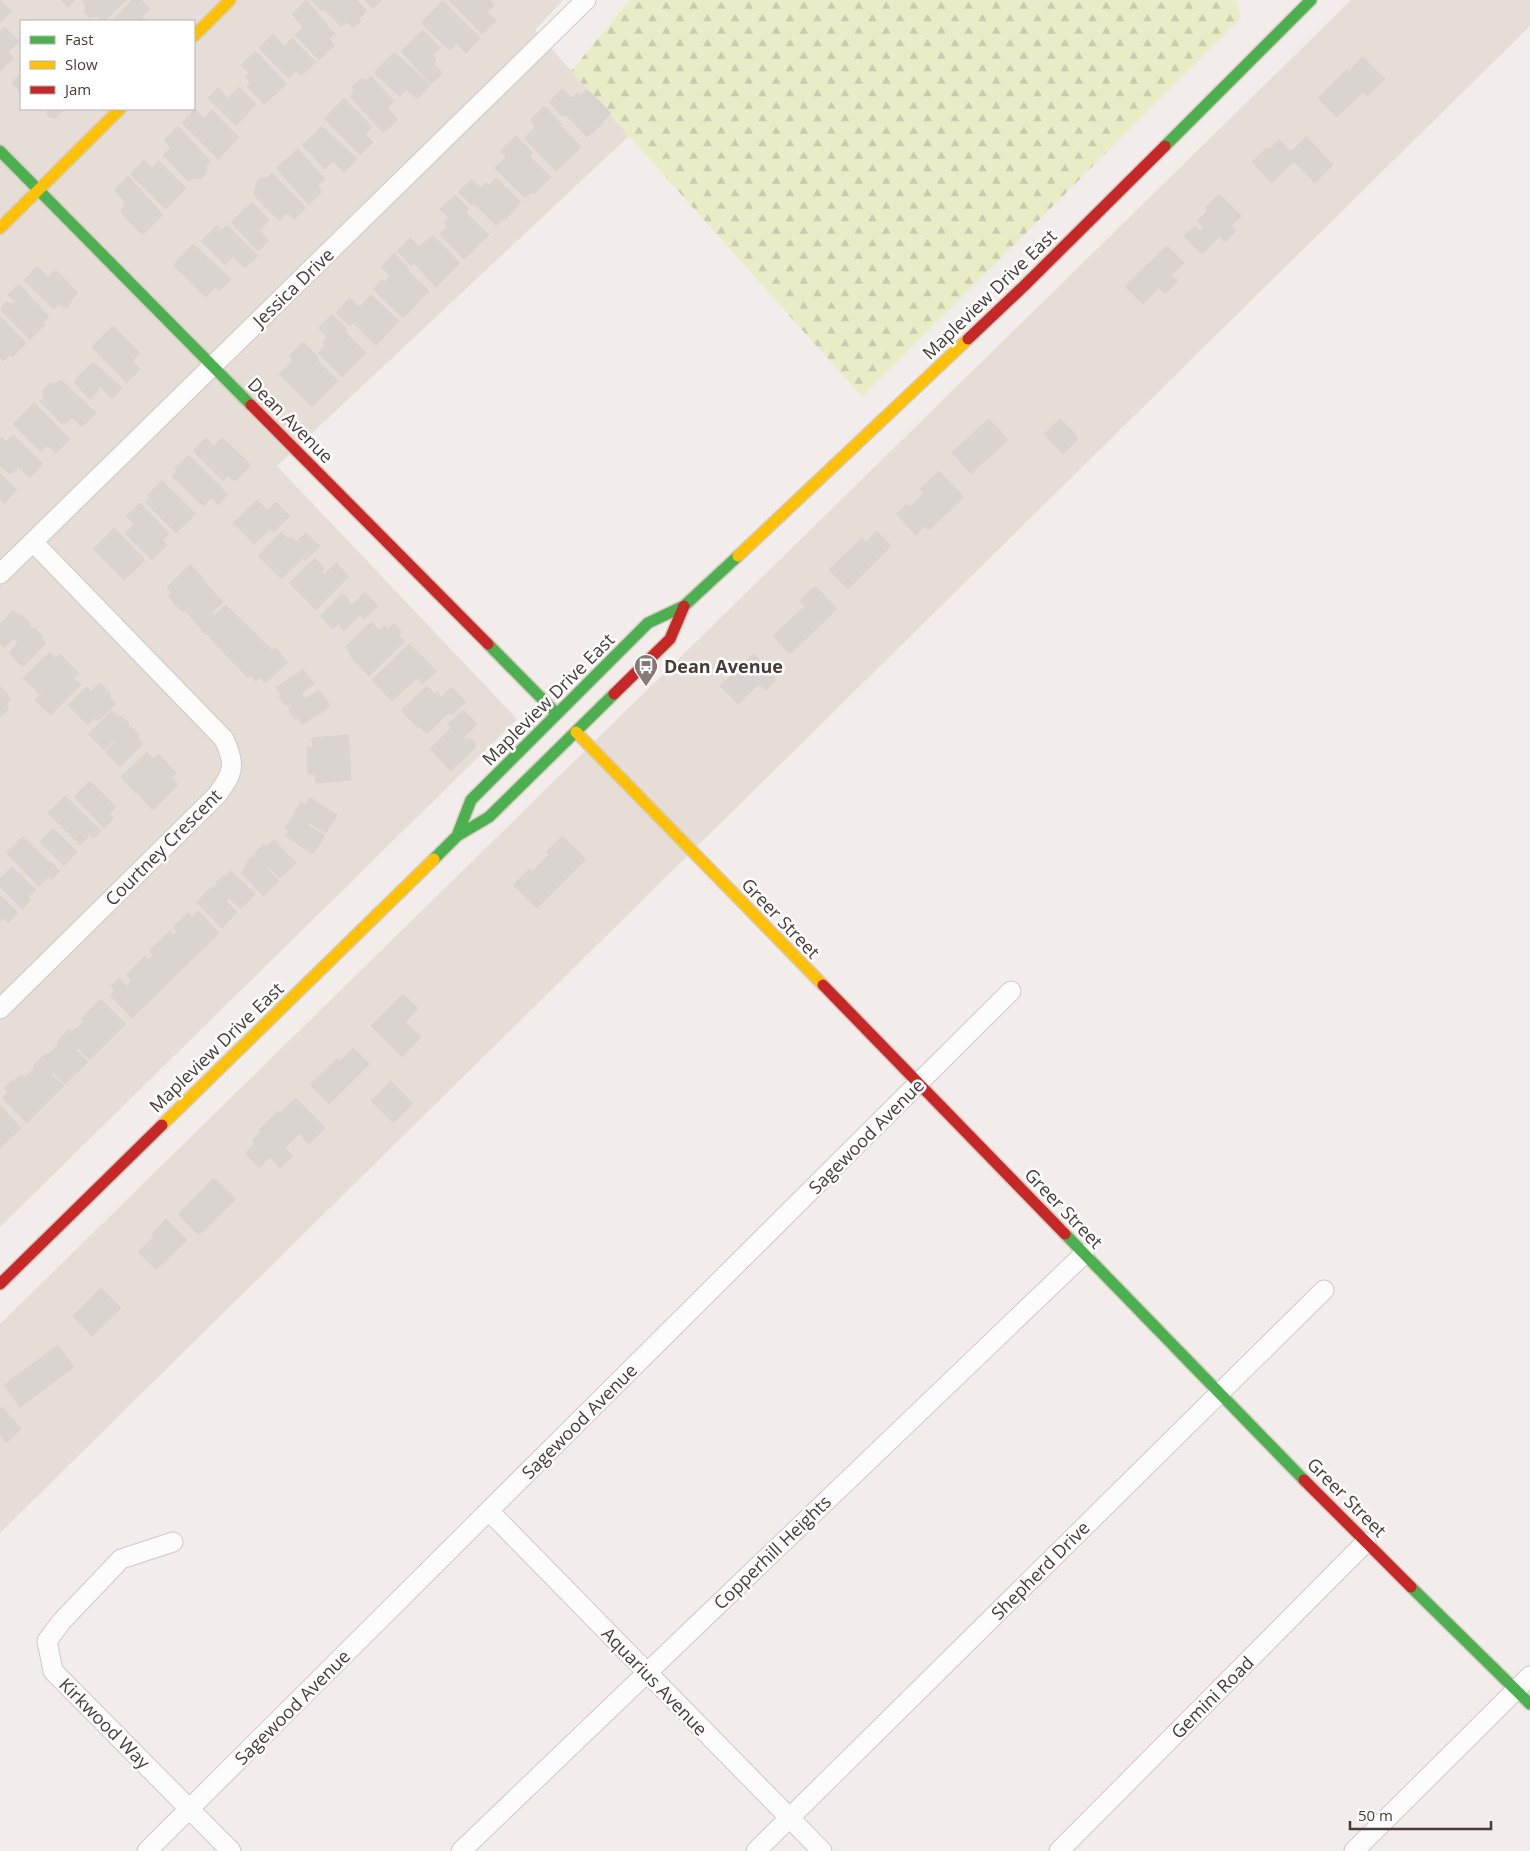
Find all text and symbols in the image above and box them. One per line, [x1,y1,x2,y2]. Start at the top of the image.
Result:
legend [20,20,195,110]
text: Fast [65,29,94,49]
text: Slow [65,54,98,74]
text: Jam [63,79,91,99]
street label: Mapleview Drive East [917,224,1061,364]
street label: Jessica Drive [246,242,339,333]
street label: Dean Avenue [243,372,339,468]
street label: Mapleview Drive East [477,628,619,770]
bus stop icon: Dean Avenue [633,653,659,687]
place label: Dean Avenue [664,654,783,678]
street label: Courtney Crescent [100,784,226,910]
street label: Greer Street [737,873,825,963]
street label: Mapleview Drive East [144,977,288,1117]
street label: Sagewood Avenue [803,1073,929,1199]
street label: Greer Street [1020,1163,1108,1253]
street label: Sagewood Avenue [516,1358,642,1484]
street label: Greer Street [1302,1452,1392,1542]
street label: Copperhill Heights [708,1490,836,1614]
street label: Shepherd Drive [985,1515,1095,1625]
street label: Aquarius Avenue [597,1621,713,1741]
street label: Sagewood Avenue [229,1644,355,1770]
street label: Gemini Road [1165,1650,1259,1744]
street label: Kirkwood Way [54,1672,156,1774]
scale bar [1350,1798,1491,1830]
text: 50 m [1358,1805,1393,1825]

